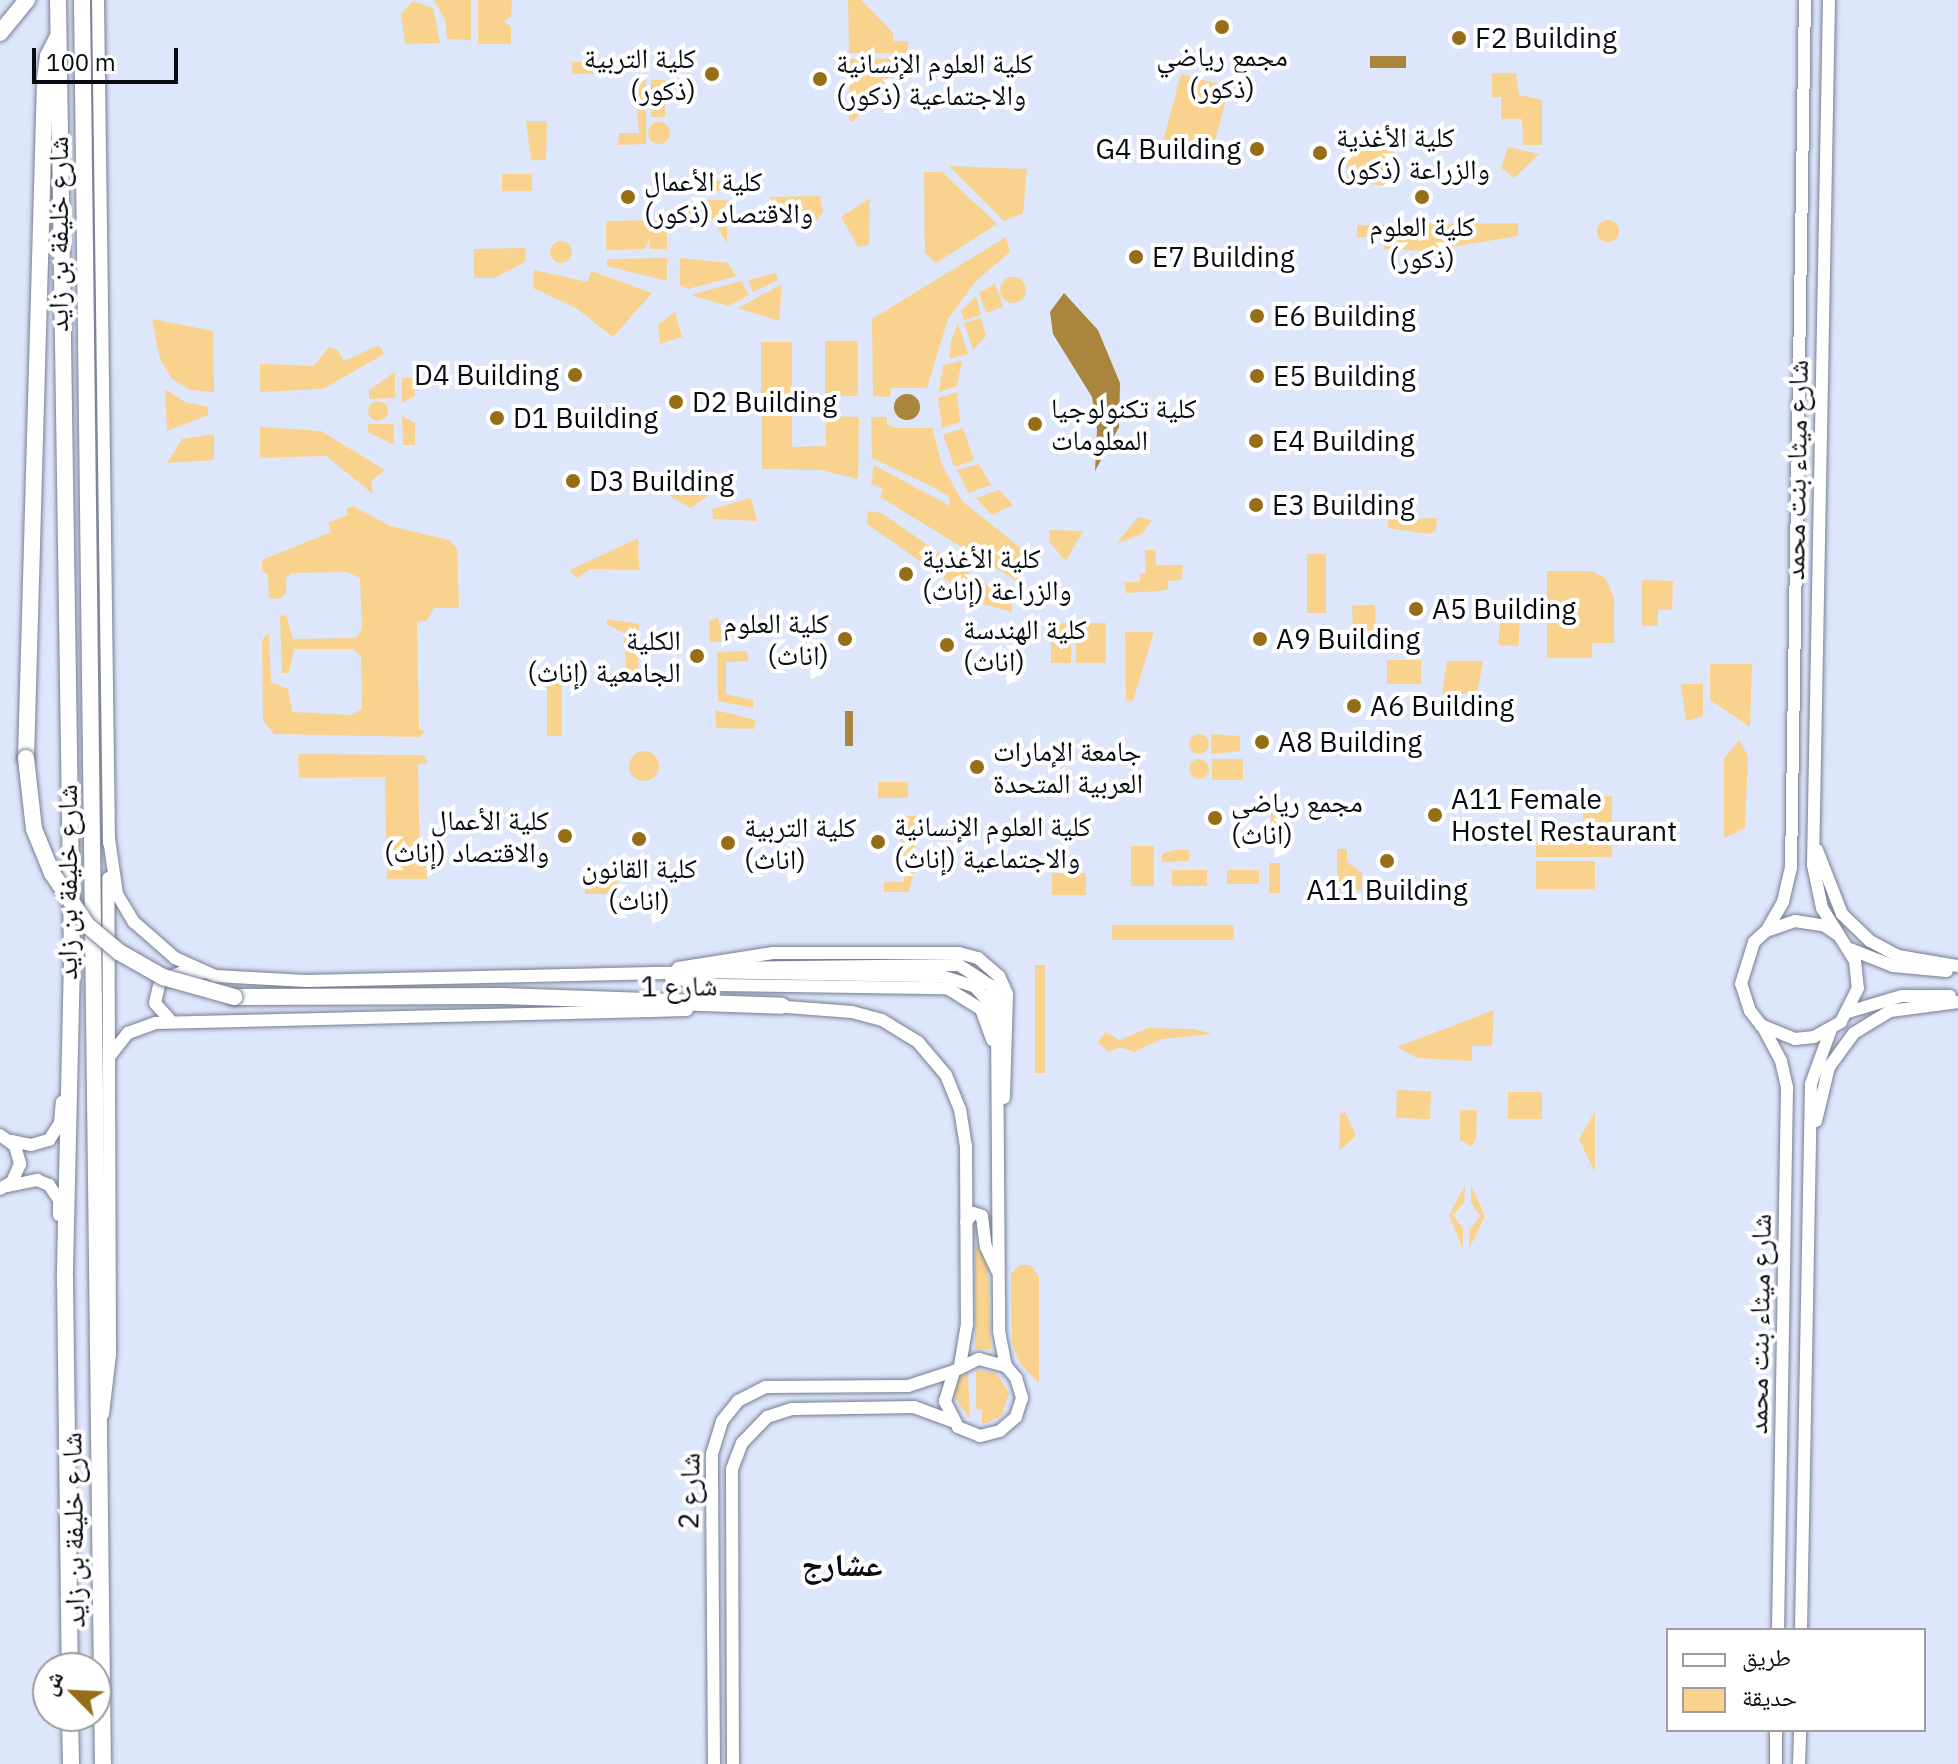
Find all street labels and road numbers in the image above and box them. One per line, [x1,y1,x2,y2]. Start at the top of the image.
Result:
street label: شارع خليفة بن زايد [41,136,75,332]
street label: شارع ميثاء بنت محمد [1777,360,1815,580]
street label: شارع خليفة بن زايد [50,784,84,980]
street label: شارع 1 [640,969,718,1003]
street label: شارع ميثاء بنت محمد [1740,1214,1778,1434]
street label: شارع خليفة بن زايد [54,1432,92,1628]
street label: شارع 2 [672,1452,706,1530]

